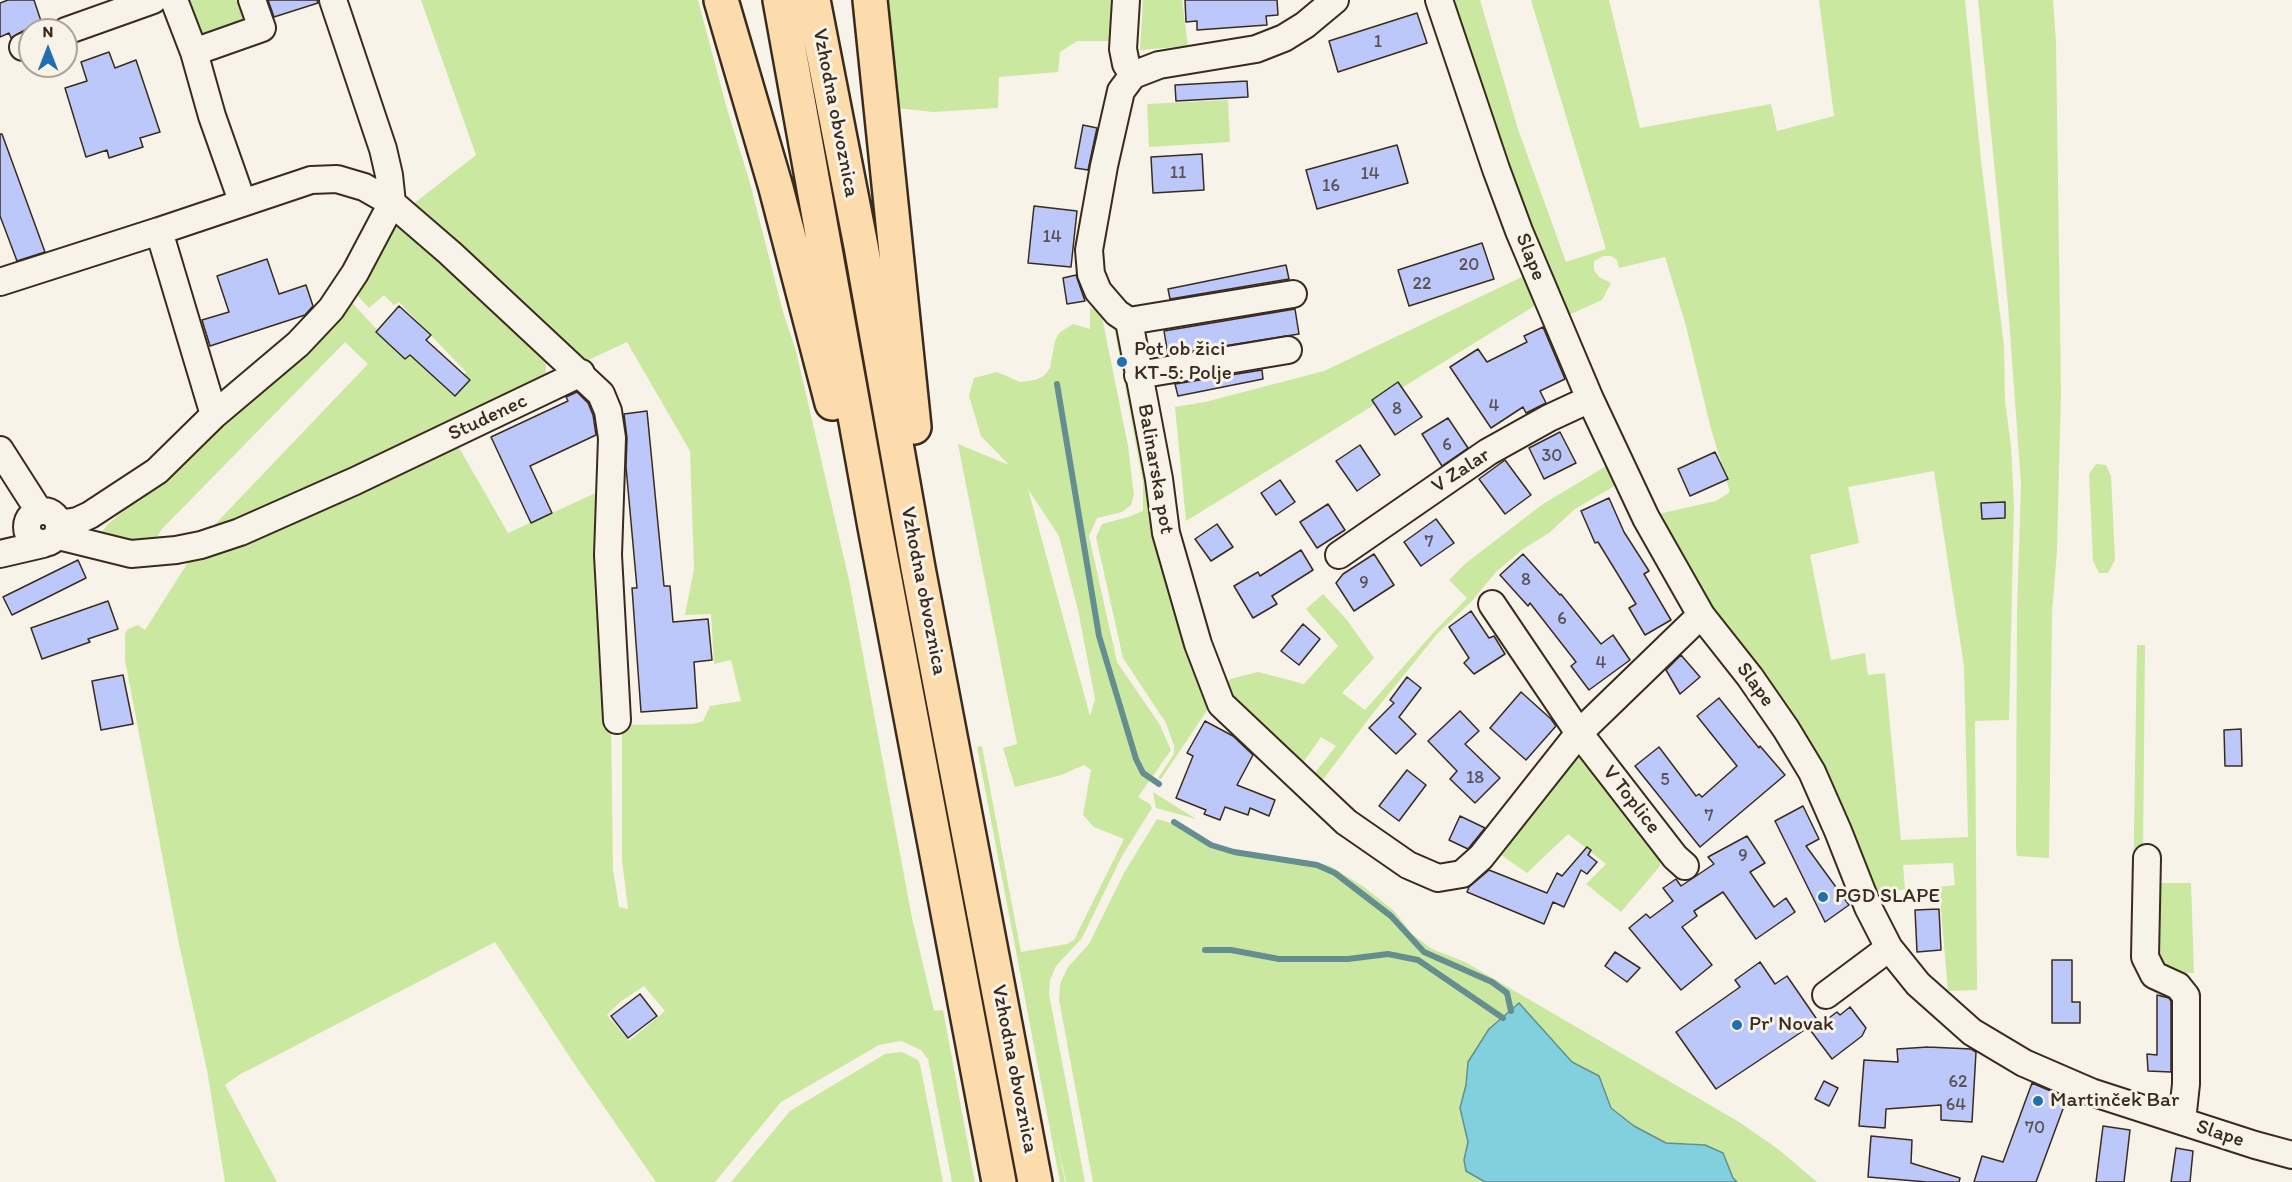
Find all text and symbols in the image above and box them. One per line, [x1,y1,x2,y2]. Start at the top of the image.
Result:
north arrow [18,18,78,78]
text: N [43,22,53,41]
street label: Vzhodna obvoznica [806,27,864,199]
house number: 1 [1374,31,1382,53]
house number: 11 [1170,162,1186,184]
house number: 14 [1360,163,1380,185]
house number: 16 [1322,175,1340,197]
house number: 14 [1042,226,1062,248]
street label: Slape [1509,230,1551,284]
house number: 20 [1459,254,1479,276]
house number: 22 [1413,273,1431,295]
place label: Pot ob žici KT-5: Polje [1134,337,1232,387]
marker: Pot ob žici KT-5: Polje [1115,355,1129,369]
street label: Studenec [444,389,532,447]
house number: 4 [1489,395,1499,417]
house number: 8 [1392,398,1402,420]
street label: Balinarska pot [1131,402,1179,536]
house number: 6 [1442,434,1452,456]
street label: V Zalar [1427,443,1495,499]
house number: 30 [1542,445,1562,467]
street label: Vzhodna obvoznica [894,505,952,677]
house number: 7 [1425,531,1433,553]
house number: 8 [1521,569,1531,591]
house number: 9 [1359,572,1369,594]
house number: 6 [1557,608,1567,630]
house number: 4 [1596,652,1606,674]
street label: Slape [1730,658,1780,712]
street label: V Toplice [1596,761,1666,839]
house number: 18 [1466,767,1484,789]
house number: 5 [1660,769,1670,791]
house number: 7 [1705,805,1713,827]
house number: 9 [1738,845,1748,867]
place label: PGD SLAPE [1835,884,1940,910]
marker: PGD SLAPE [1816,890,1830,904]
street label: Vzhodna obvoznica [985,983,1043,1155]
place label: Pr' Novak [1749,1012,1834,1038]
marker: Pr' Novak [1730,1018,1744,1032]
house number: 62 [1949,1071,1967,1093]
place label: Martinček Bar [2050,1088,2179,1114]
house number: 64 [1946,1094,1966,1116]
marker: Martinček Bar [2031,1094,2045,1108]
street label: Slape [2193,1114,2247,1154]
house number: 70 [2025,1117,2045,1139]

